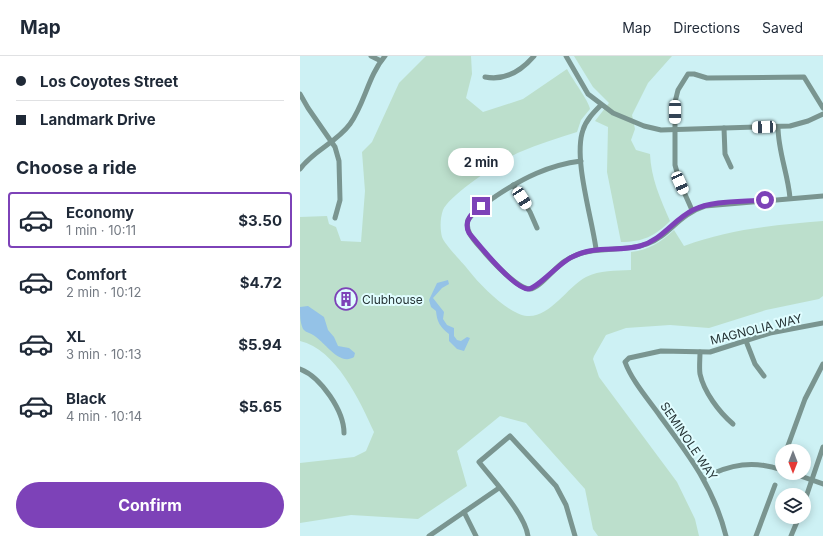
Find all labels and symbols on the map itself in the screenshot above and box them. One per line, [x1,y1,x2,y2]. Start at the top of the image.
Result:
car [669,100,681,124]
car [752,121,776,133]
callout: 2 min [448,148,514,176]
car [670,170,690,196]
car [510,185,534,211]
route start [756,191,774,209]
route end [472,197,490,215]
building icon: Clubhouse [333,286,359,312]
place label: Clubhouse [362,292,423,307]
street label: MAGNOLIA WAY [708,310,804,348]
street label: SEMINOLE WAY [657,399,721,483]
north arrow [775,444,811,480]

